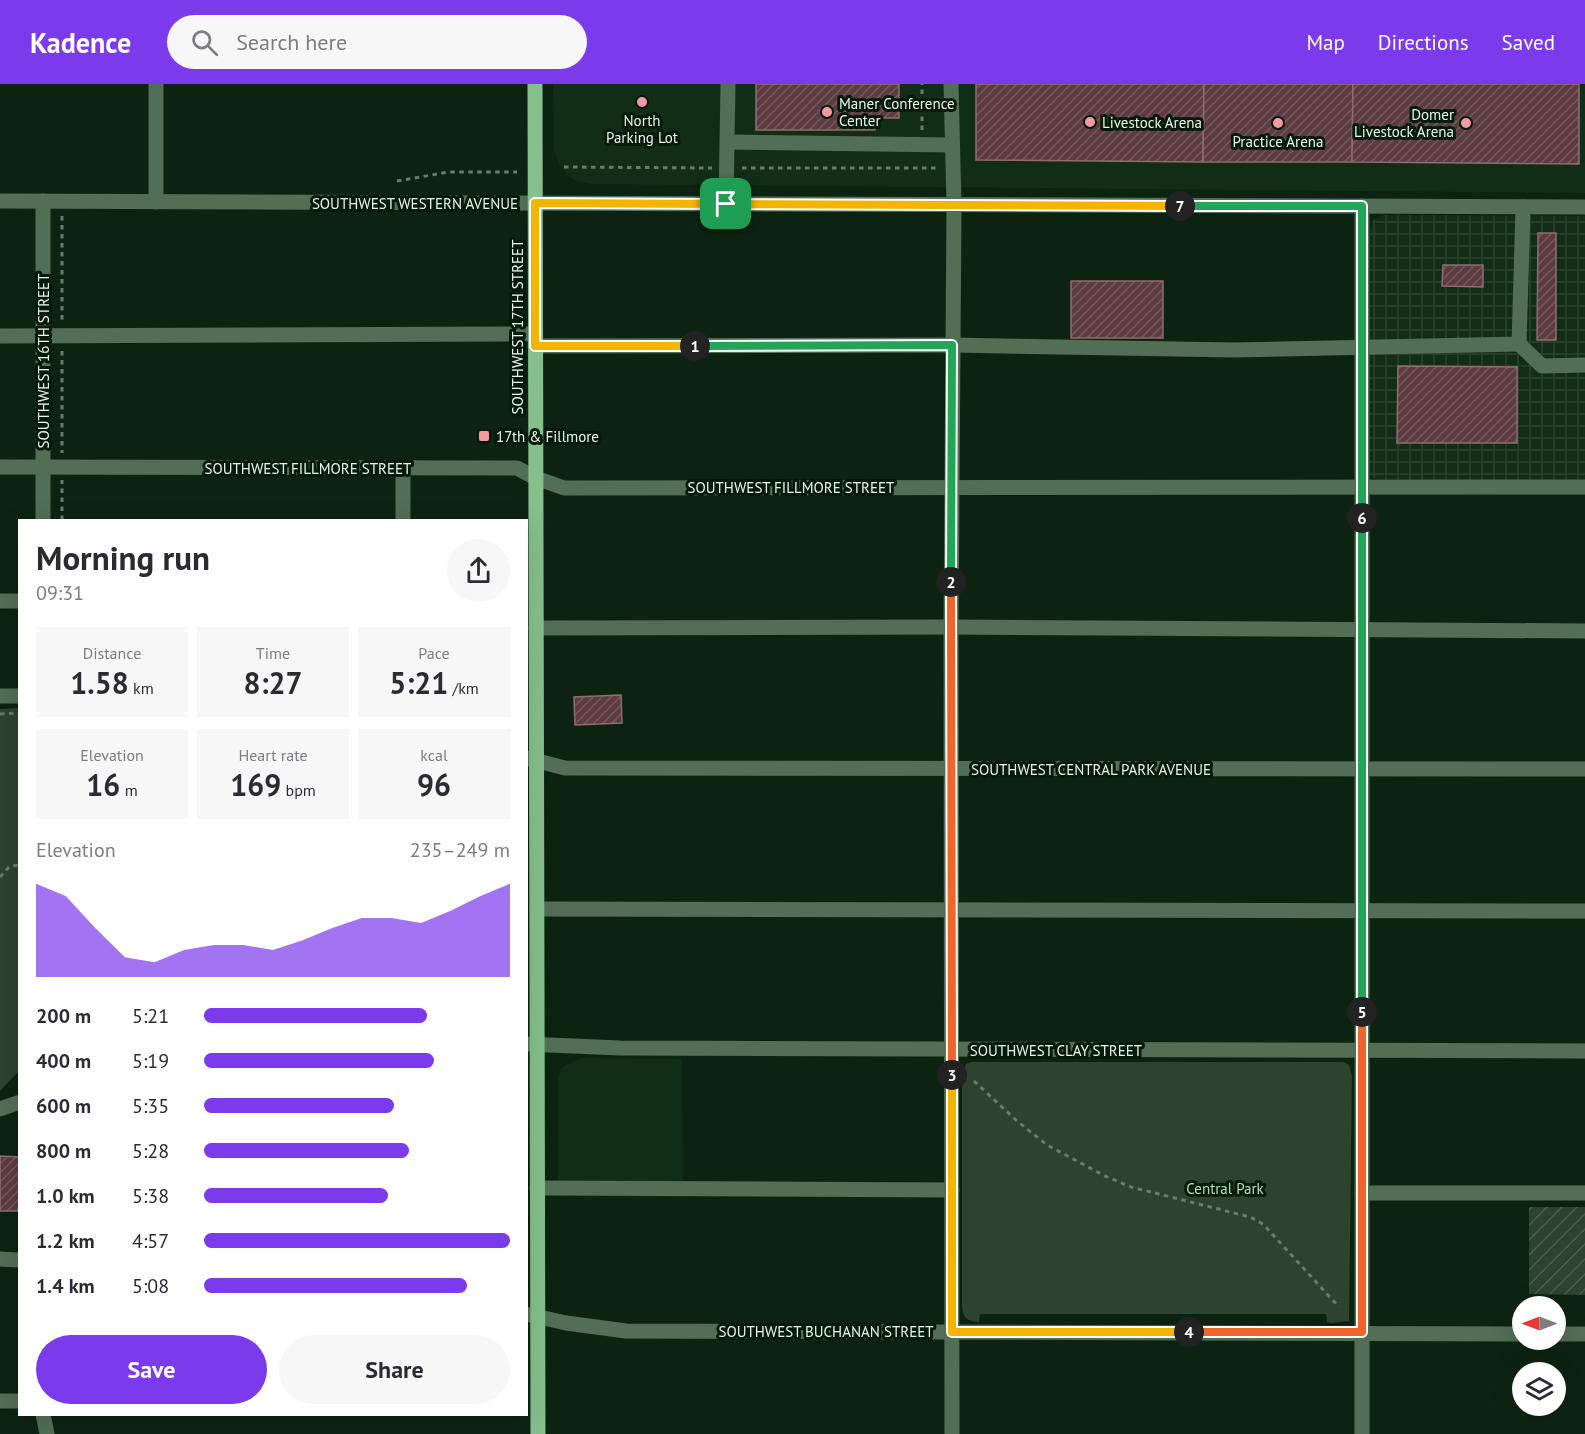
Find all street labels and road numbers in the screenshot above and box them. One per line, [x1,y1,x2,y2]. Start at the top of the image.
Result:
street label: SOUTHWEST WESTERN AVENUE [312,194,518,213]
street label: SOUTHWEST 17TH STREET [508,239,527,414]
street label: SOUTHWEST 16TH STREET [34,273,53,448]
street label: SOUTHWEST FILLMORE STREET [205,459,412,478]
street label: SOUTHWEST FILLMORE STREET [688,478,895,497]
street label: SOUTHWEST CENTRAL PARK AVENUE [971,760,1211,779]
street label: SOUTHWEST CLAY STREET [970,1041,1143,1060]
street label: SOUTHWEST BUCHANAN STREET [718,1322,934,1341]

